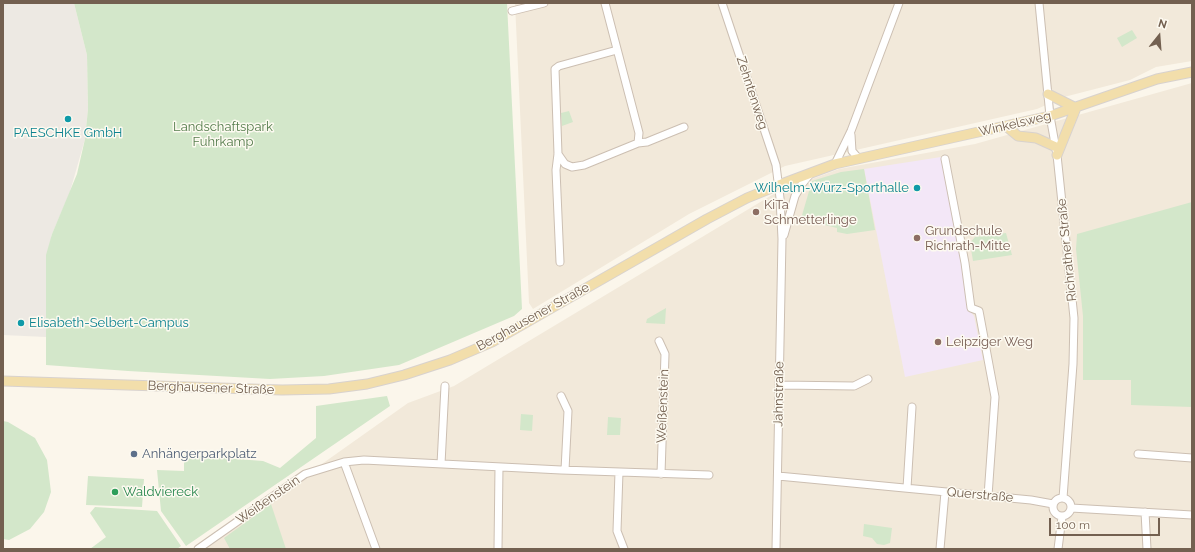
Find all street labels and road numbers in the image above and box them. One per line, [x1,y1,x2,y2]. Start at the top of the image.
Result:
street label: Zehntenweg [733,54,771,132]
street label: Winkelsweg [977,108,1053,140]
street label: Richrather Straße [1054,198,1080,302]
street label: Berghausener Straße [474,279,592,355]
street label: Jahnstraße [771,361,787,427]
street label: Weißenstein [654,369,672,443]
street label: Berghausener Straße [147,378,275,398]
street label: Weißenstein [233,472,303,528]
street label: Querstraße [946,484,1014,506]

